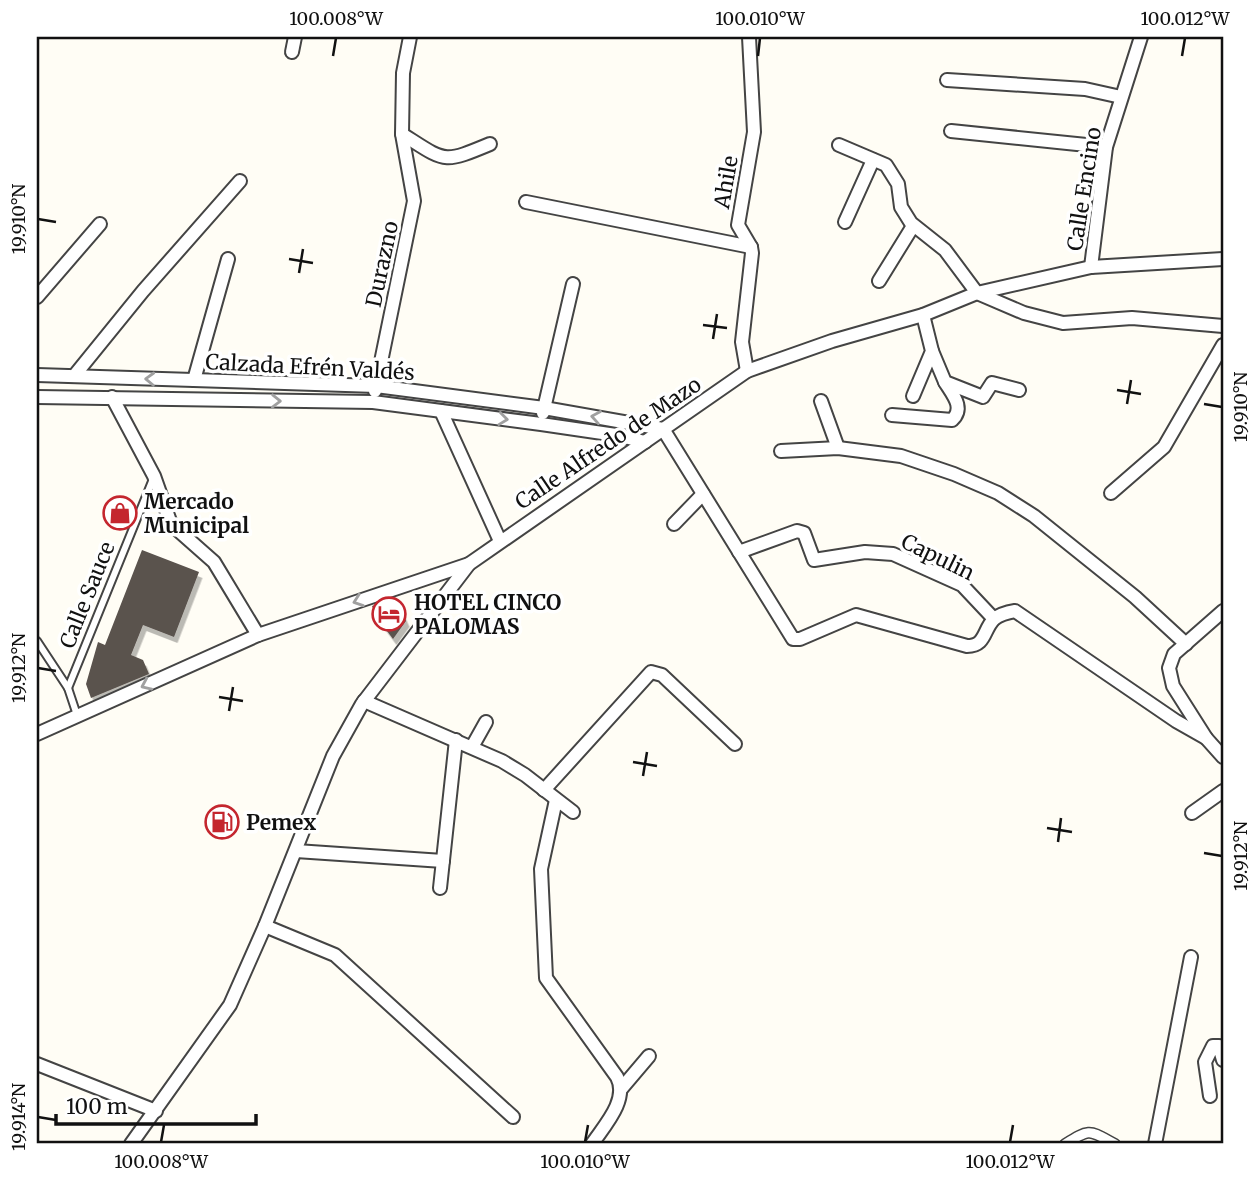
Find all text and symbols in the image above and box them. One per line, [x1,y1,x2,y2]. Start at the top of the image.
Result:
text: 100.008°W [289,7,384,30]
text: 100.010°W [715,7,806,30]
text: 100.012°W [1140,7,1231,30]
street label: Calle Encino [1061,125,1107,253]
street label: Ahile [708,154,744,211]
text: 19.910°N [7,184,30,254]
street label: Durazno [360,218,404,310]
street label: Calzada Efrén Valdés [205,348,415,386]
one-way arrow [145,371,156,386]
street label: Calle Alfredo de Mazo [510,371,706,515]
text: 19.910°N [1229,372,1252,442]
one-way arrow [271,393,282,408]
one-way arrow [590,410,602,425]
one-way arrow [497,411,509,426]
place label: Mercado Municipal [144,488,249,539]
shop icon: Mercado Municipal [101,494,139,532]
street label: Capulin [897,528,979,586]
street label: Calle Sauce [53,538,121,652]
place label: HOTEL CINCO PALOMAS [414,589,561,640]
one-way arrow [352,593,364,608]
hotel icon: HOTEL CINCO PALOMAS [370,595,408,633]
text: 19.912°N [7,633,30,703]
one-way arrow [141,677,154,691]
fuel station icon: Pemex [203,803,241,841]
place label: Pemex [246,809,316,836]
text: 19.912°N [1229,821,1252,891]
text: 19.914°N [7,1083,30,1151]
scale bar [56,1083,256,1127]
text: 100 m [66,1093,128,1120]
text: 100.008°W [114,1150,209,1173]
text: 100.010°W [540,1150,631,1173]
text: 100.012°W [965,1150,1056,1173]

